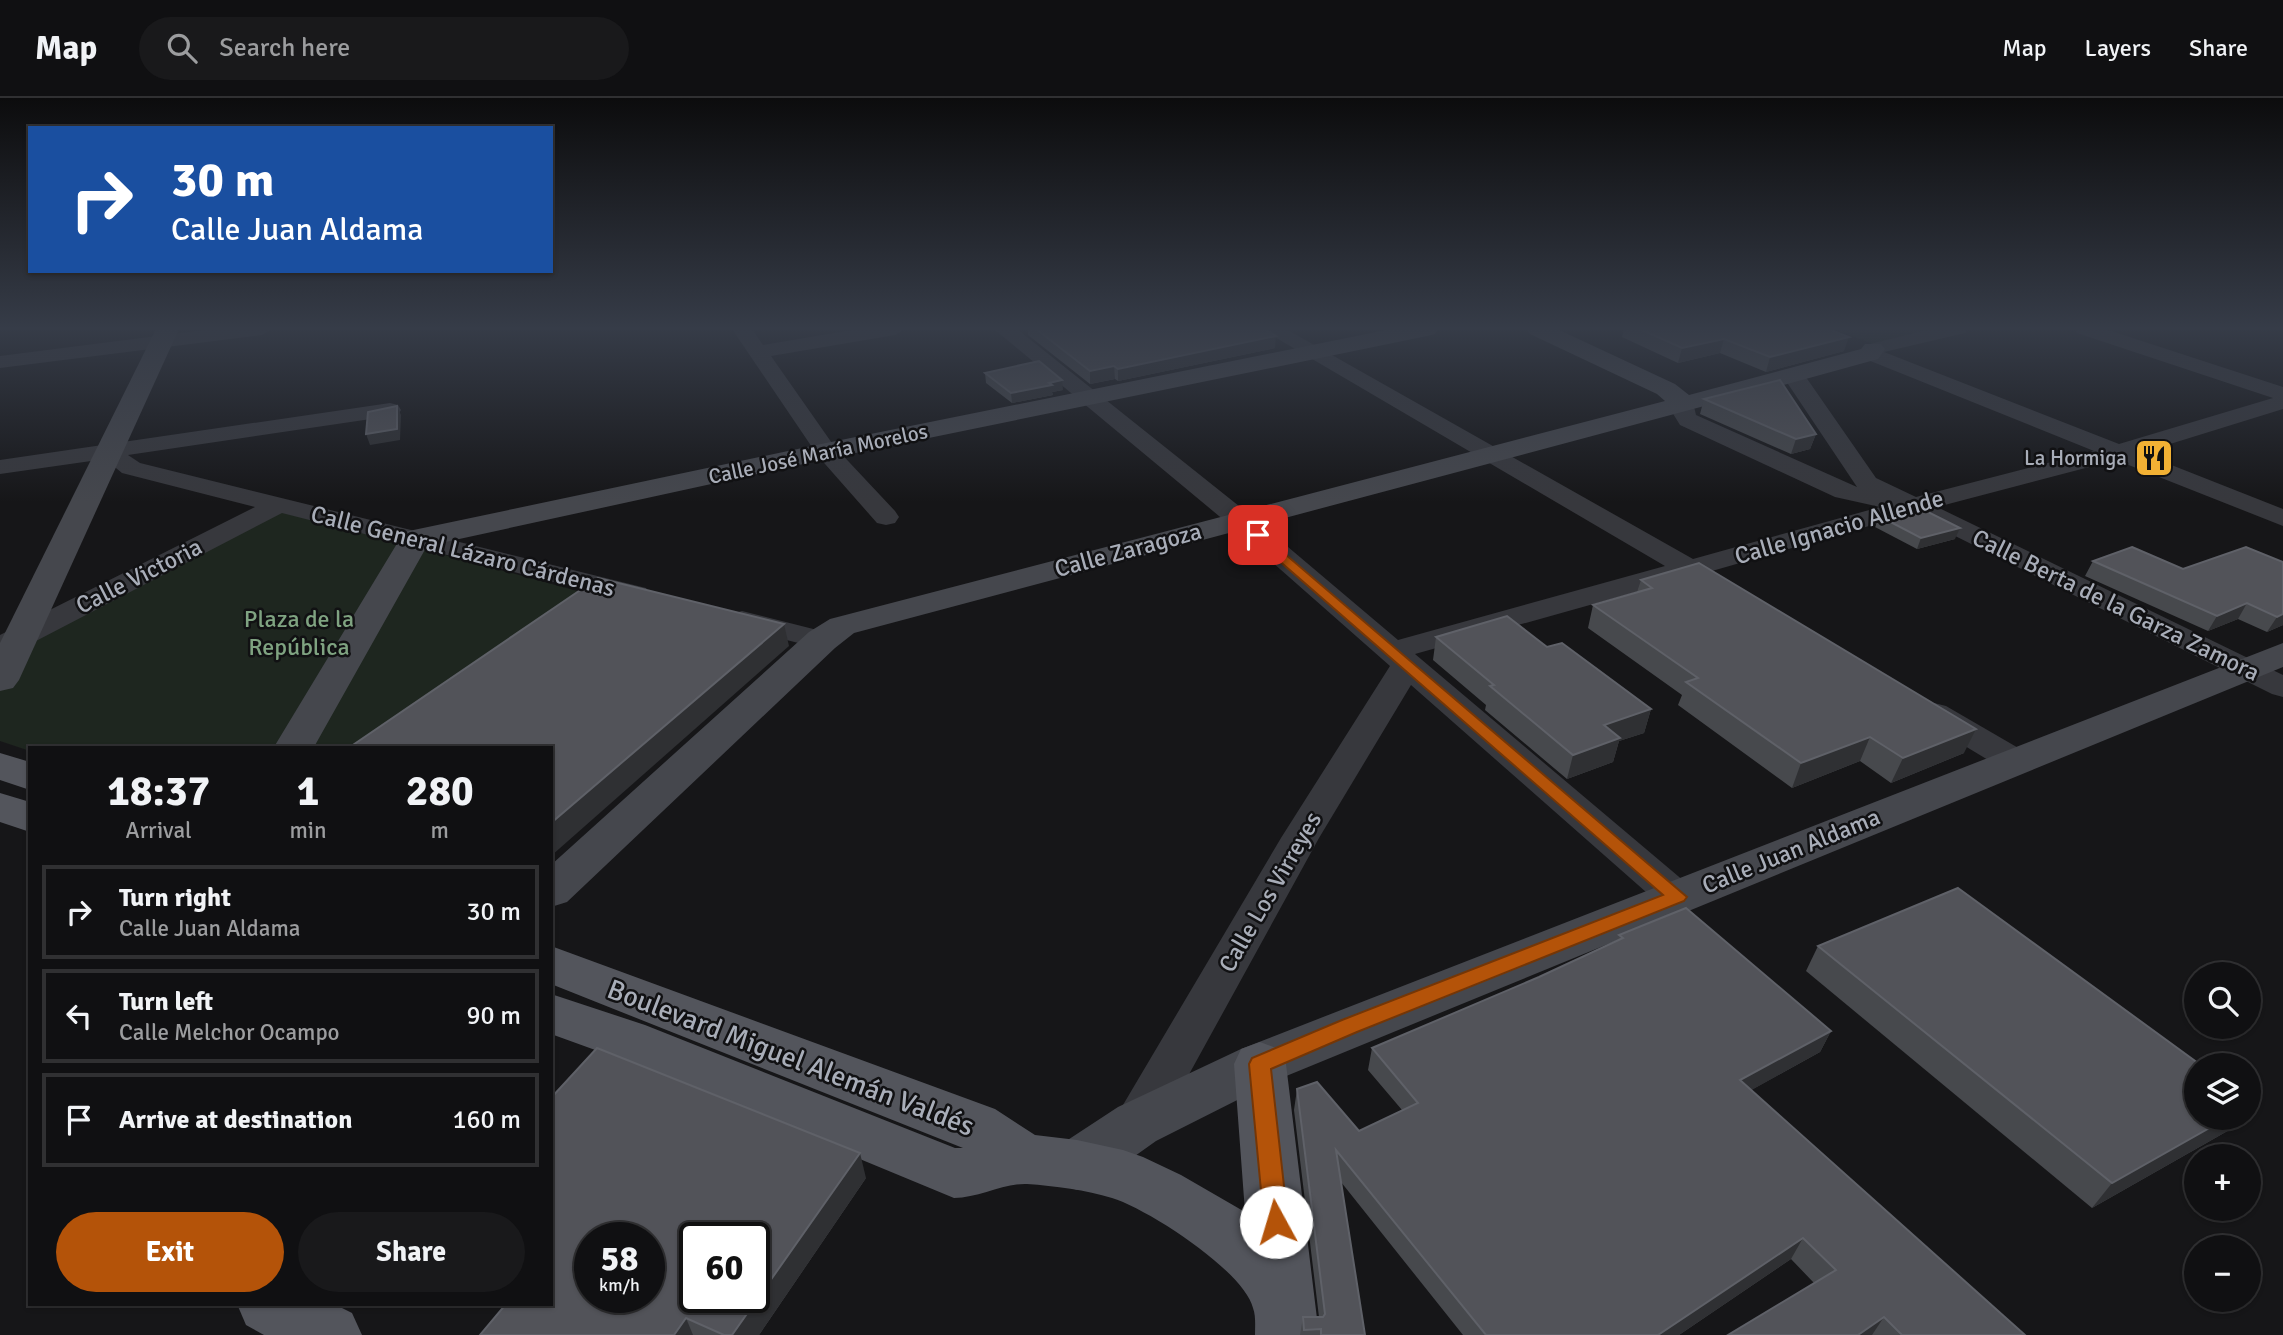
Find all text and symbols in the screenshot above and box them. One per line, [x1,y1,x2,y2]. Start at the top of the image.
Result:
search box [139,17,629,80]
text: Map [35,28,97,69]
icon: search [163,29,201,67]
text: Search here [219,32,350,64]
text: Map [2002,33,2047,63]
text: Layers [2085,33,2151,63]
text: Share [2189,33,2248,63]
text: 30 m [171,150,274,210]
icon: right [56,154,147,245]
text: Calle Juan Aldama [171,210,423,249]
street label: Calle José María Morelos [706,418,930,490]
restaurant icon: La Hormiga [2133,437,2175,479]
place label: La Hormiga [2024,445,2127,471]
street label: Calle Ignacio Allende [1731,483,1947,571]
street label: Calle General Lázaro Cárdenas [308,499,618,603]
pin [1228,505,1288,565]
street label: Calle Zaragoza [1051,516,1205,584]
icon: arrive [1239,516,1277,554]
street label: Calle Berta de la Garza Zamora [1967,522,2265,688]
street label: Calle Victoria [71,531,207,621]
park label: Plaza de la República [244,604,354,662]
text: 18:37 [107,766,210,817]
text: 1 [297,766,319,817]
text: 280 [406,766,474,817]
street label: Calle Juan Aldama [1698,802,1884,900]
street label: Calle Los Virreyes [1212,806,1328,978]
text: Arrival [126,816,192,845]
text: min [289,816,327,845]
text: m [431,816,449,845]
text: Turn right [119,882,231,914]
icon: right [60,893,98,931]
text: 30 m [466,896,521,928]
text: Calle Juan Aldama [119,914,300,943]
map controls [2184,962,2261,1312]
button: search [2184,962,2261,1039]
street label: Boulevard Miguel Alemán Valdés [602,972,979,1144]
text: Turn left [119,986,213,1018]
icon: left [60,997,98,1035]
text: 90 m [466,1000,521,1032]
text: Calle Melchor Ocampo [119,1018,340,1047]
button: layers [2184,1053,2261,1130]
icon: arrive [60,1101,98,1139]
text: Arrive at destination [119,1104,352,1136]
text: 160 m [452,1104,521,1136]
button: + [2184,1144,2261,1221]
position arrow [1239,1185,1313,1259]
button: Exit [56,1212,284,1292]
button: Share [298,1212,525,1292]
speed limit sign: 60 [679,1222,770,1313]
button: − [2184,1235,2261,1312]
text: 58 [601,1237,638,1280]
text: km/h [599,1274,640,1296]

